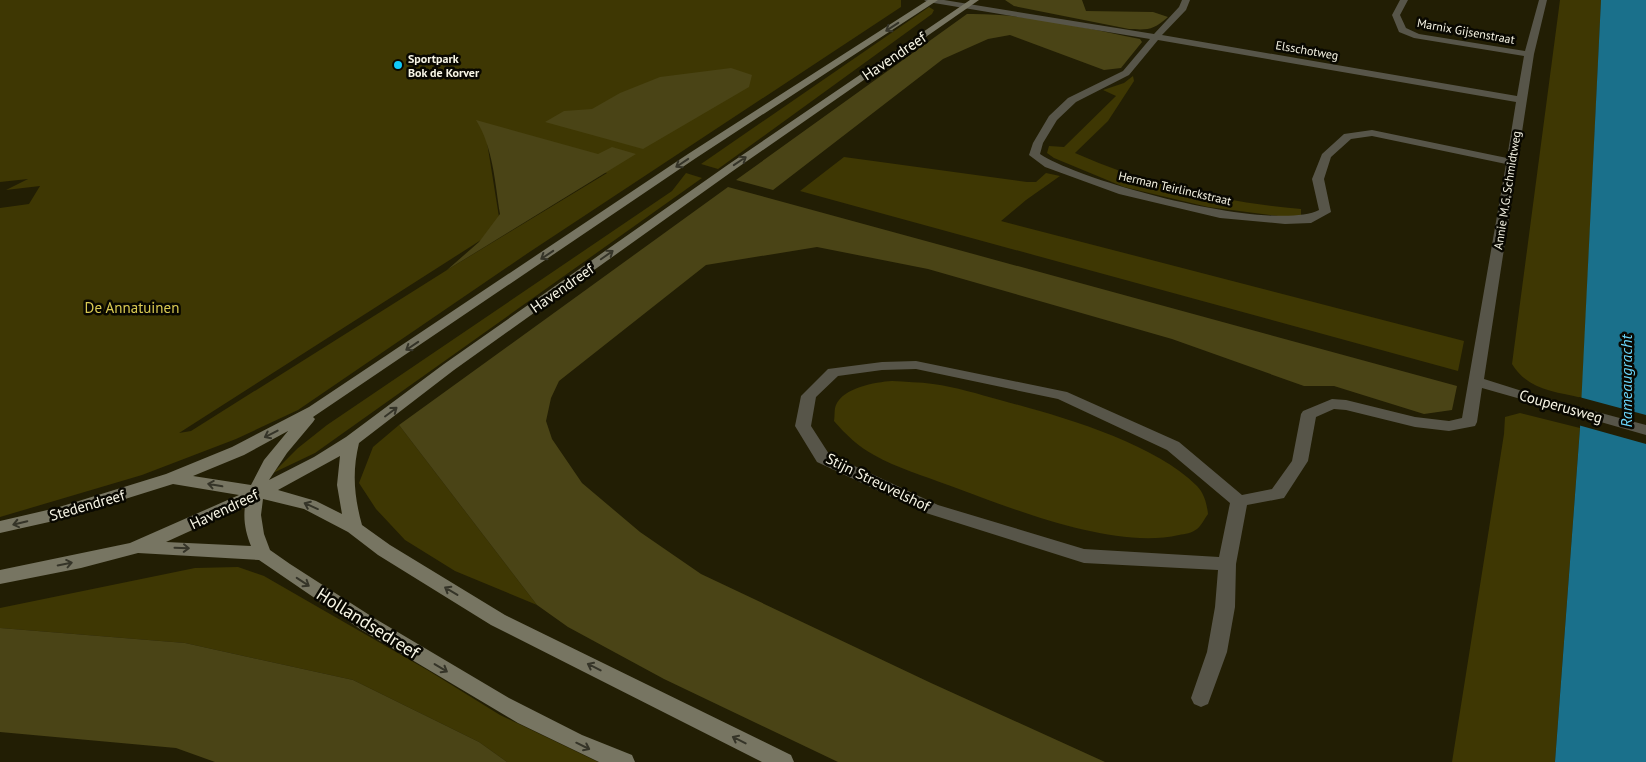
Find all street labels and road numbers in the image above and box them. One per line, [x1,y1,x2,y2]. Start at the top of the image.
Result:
street label: Marnix Gijsenstraat [1416,15,1516,47]
street label: Havendreef [858,27,931,84]
street label: Elsschotweg [1274,37,1340,63]
street label: Annie M.G. Schmidtweg [1490,130,1524,250]
street label: Herman Teirlinckstraat [1117,168,1233,208]
street label: Havendreef [526,258,599,317]
street label: Couperusweg [1517,385,1605,427]
street label: Stijn Streuvelshof [823,449,934,516]
street label: Havendreef [187,484,262,533]
street label: Stedendreef [47,485,128,525]
street label: Hollandsedreef [312,582,425,664]

